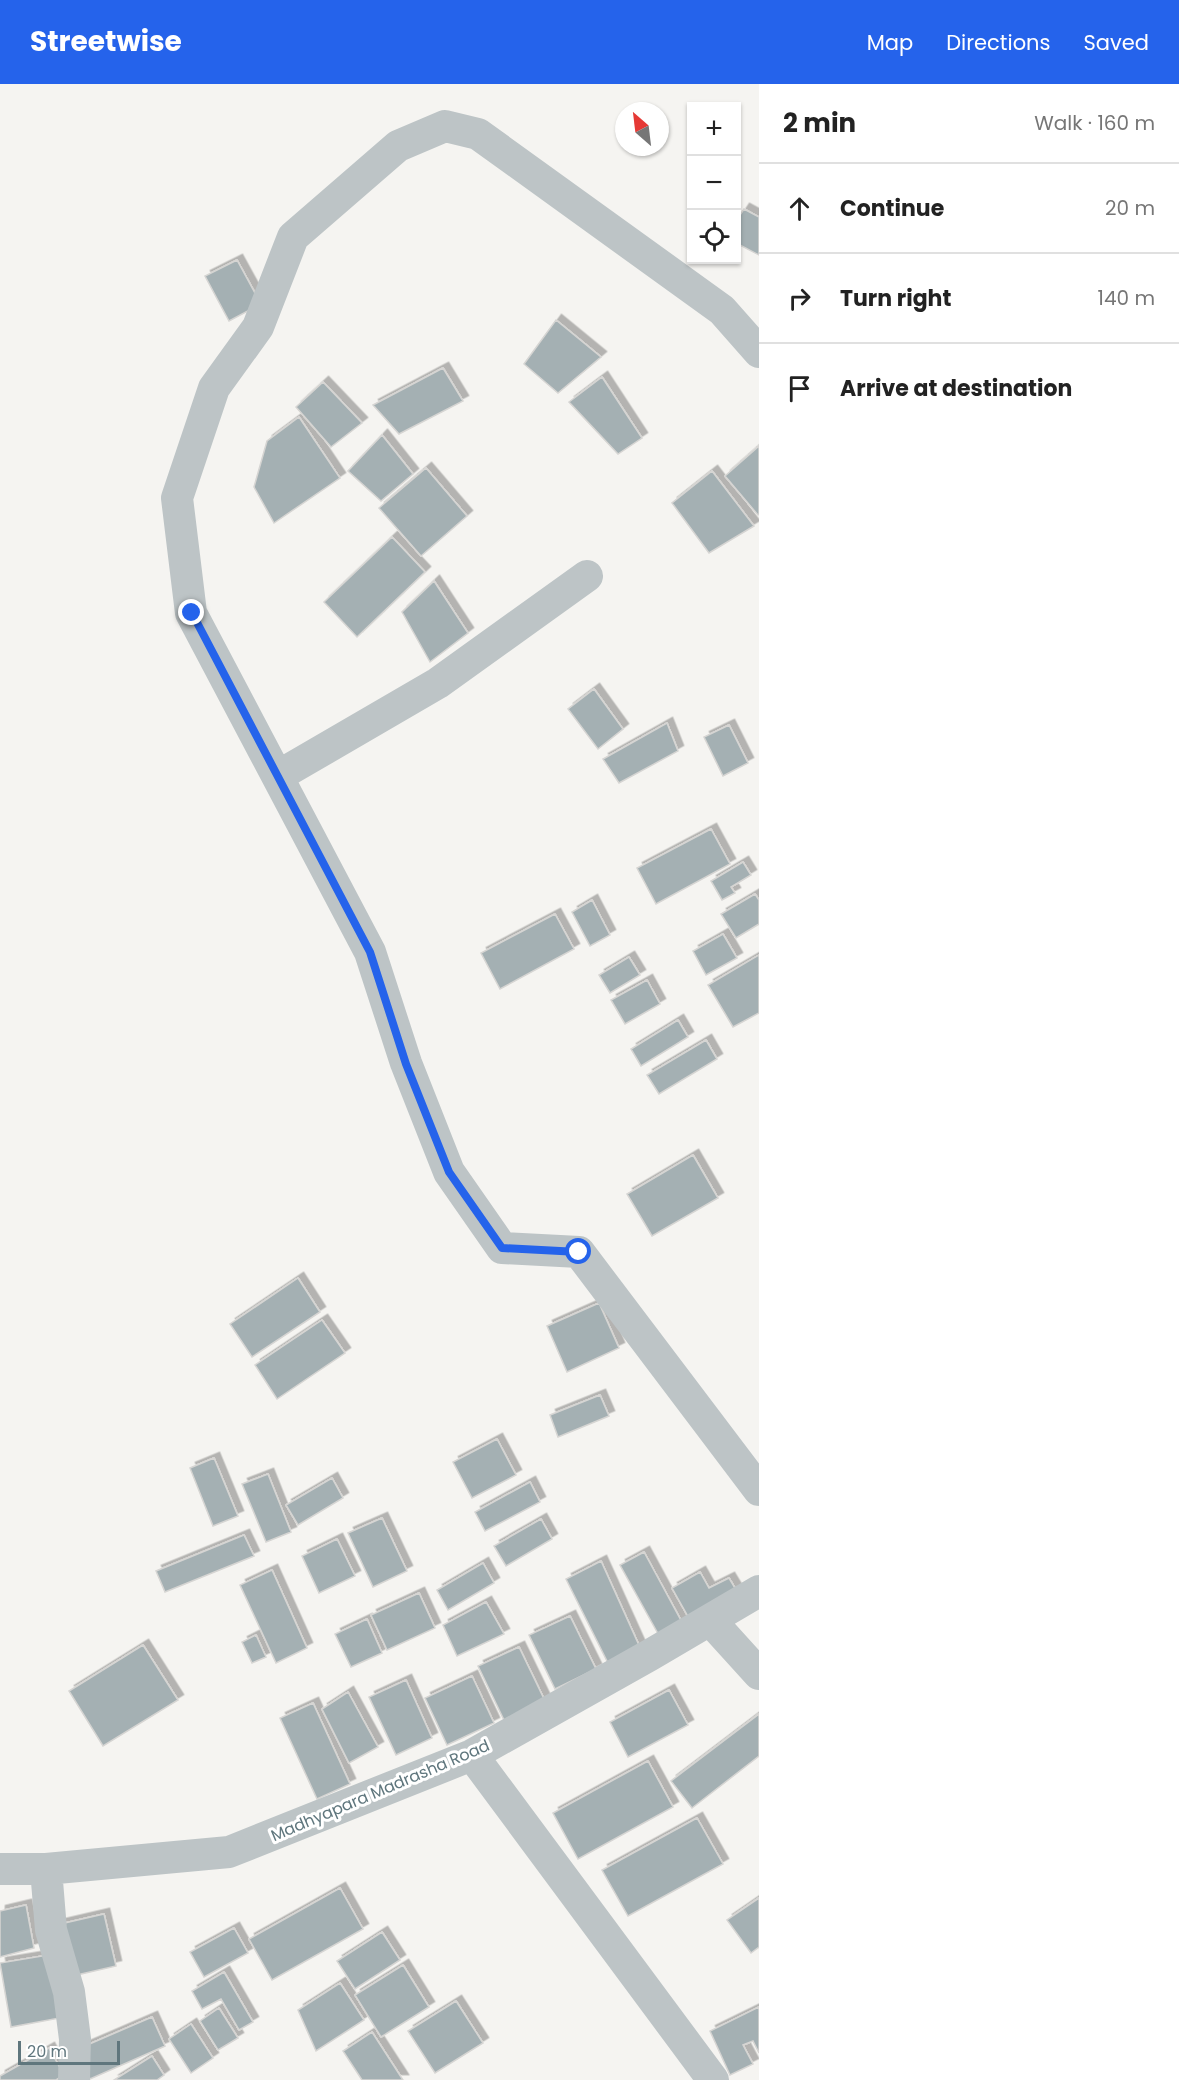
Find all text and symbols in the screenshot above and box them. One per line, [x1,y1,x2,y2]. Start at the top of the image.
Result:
text: Streetwise [30,22,182,61]
text: Map [867,28,913,57]
text: Directions [946,28,1050,57]
text: Saved [1083,28,1149,57]
north arrow [615,102,669,156]
map controls [687,102,741,264]
button: + [687,102,741,156]
text: 2 min [783,105,856,141]
text: Walk · 160 m [1034,109,1155,137]
button: − [687,156,741,210]
icon: ahead [783,192,816,225]
text: Continue [840,193,944,224]
text: 20 m [1105,194,1155,222]
button: locate [687,210,741,264]
icon: right [783,282,816,315]
text: Turn right [840,283,951,314]
text: 140 m [1098,284,1155,312]
icon: arrive [783,372,816,405]
text: Arrive at destination [840,373,1072,404]
route end [178,599,204,625]
route start [565,1238,591,1264]
street label: Madhyapara Madrasha Road [267,1734,493,1847]
scale bar [18,2038,120,2066]
text: 20 m [27,2040,67,2063]

